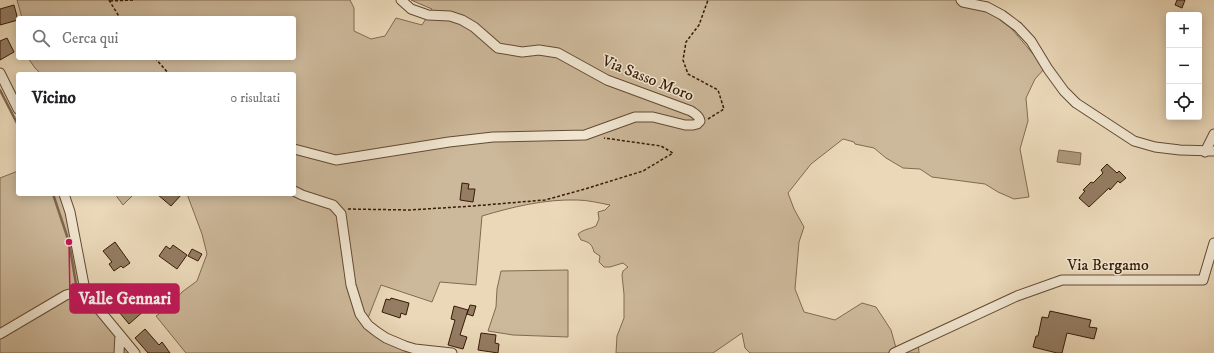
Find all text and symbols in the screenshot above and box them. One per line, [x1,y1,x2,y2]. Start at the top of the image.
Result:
map controls [1166,12,1202,120]
button: + [1166,12,1202,48]
search box [16,16,296,60]
icon: search [30,27,52,49]
text: Cerca qui [62,29,118,48]
button: − [1166,48,1202,84]
street label: Via Sasso Moro [598,50,697,106]
button: locate [1166,84,1202,120]
text: Vicino [32,87,76,109]
text: 0 risultati [230,90,280,106]
street label: Via Bergamo [1066,255,1149,275]
callout: Valle Gennari [70,284,179,313]
text: Valle Gennari [78,288,172,310]

